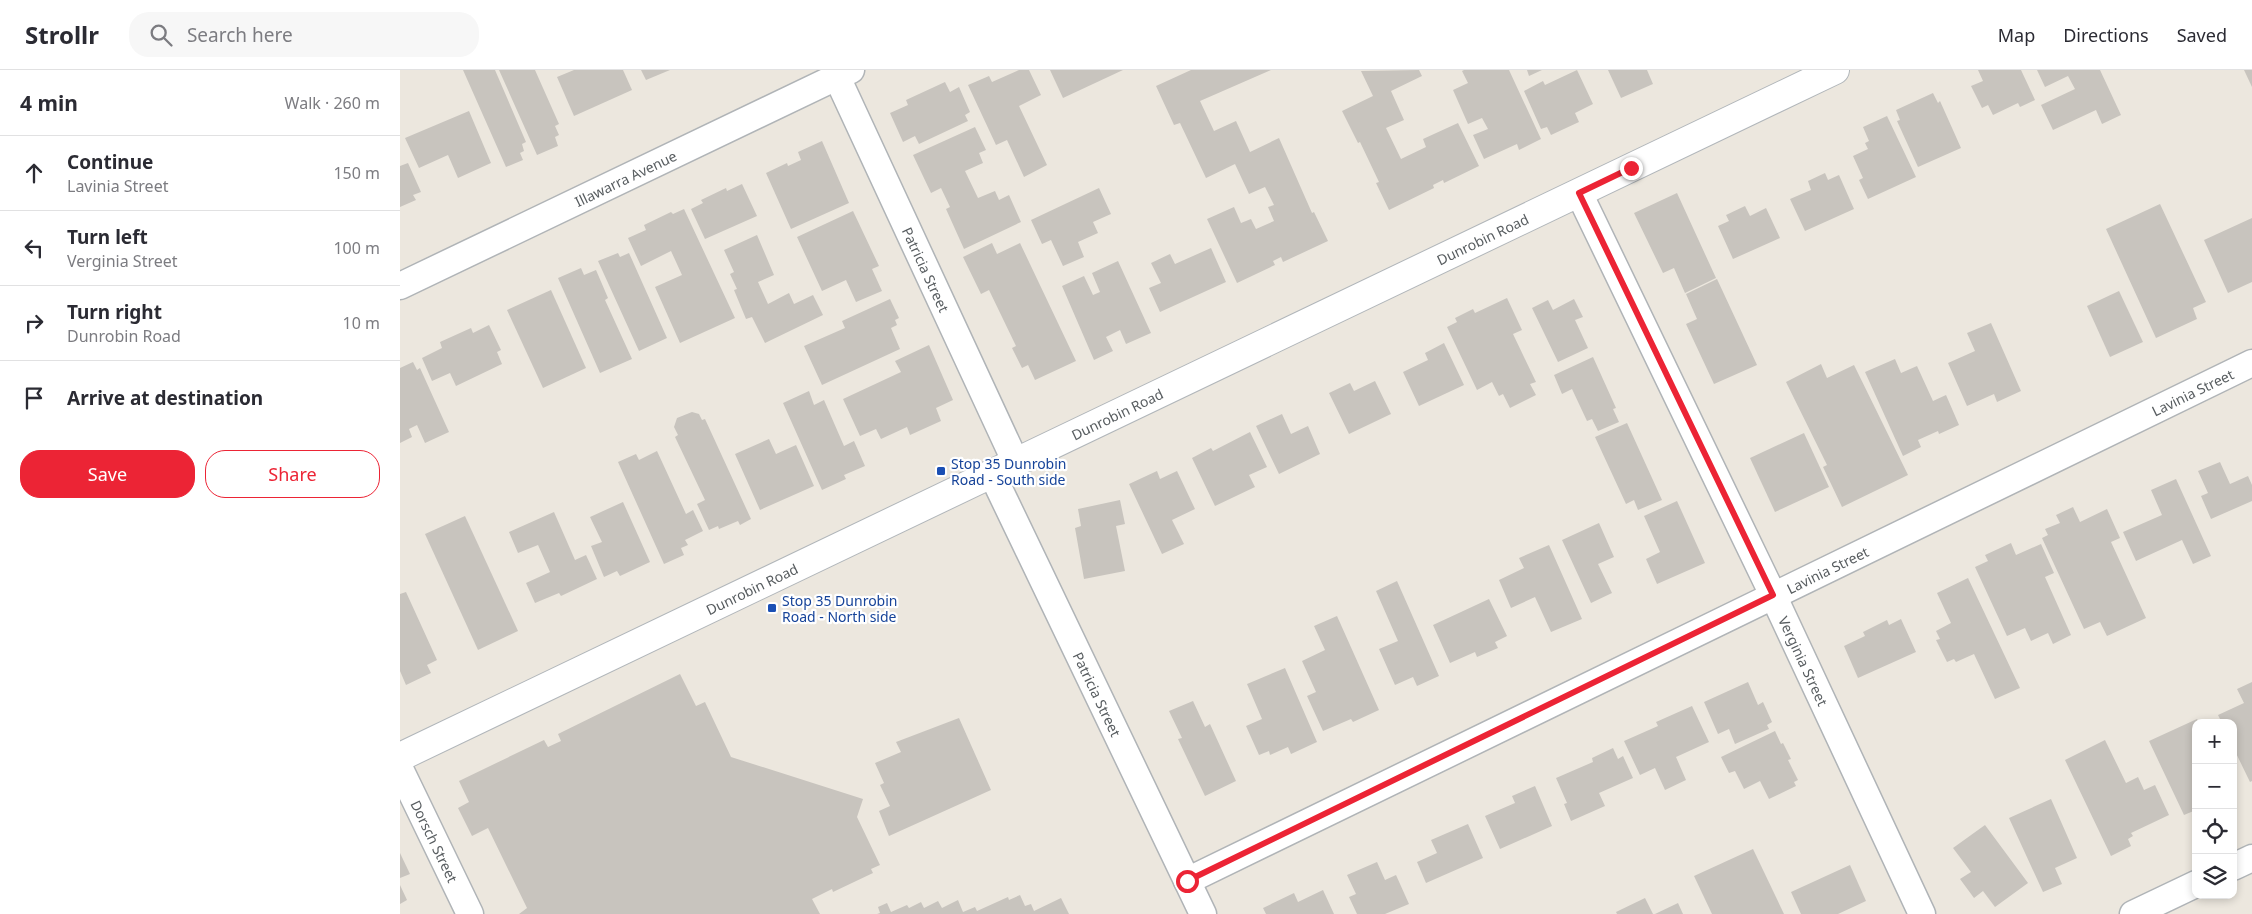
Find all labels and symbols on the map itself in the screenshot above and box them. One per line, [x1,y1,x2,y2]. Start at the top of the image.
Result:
street label: Illawarra Avenue [571,145,680,210]
route end [1620,157,1643,180]
street label: Dunrobin Road [1433,209,1531,269]
street label: Patricia Street [898,224,954,315]
street label: Lavinia Street [2148,364,2237,420]
street label: Dunrobin Road [1068,384,1166,444]
place label: Stop 35 Dunrobin Road - South side [951,454,1067,489]
marker: Stop 35 Dunrobin Road - South side [935,465,947,477]
street label: Lavinia Street [1783,542,1871,598]
street label: Dunrobin Road [703,558,801,619]
place label: Stop 35 Dunrobin Road - North side [782,591,898,626]
marker: Stop 35 Dunrobin Road - North side [766,602,778,614]
street label: Verginia Street [1775,613,1833,709]
street label: Patricia Street [1069,649,1126,740]
street label: Dorsch Street [407,797,463,885]
route start [1176,870,1199,893]

